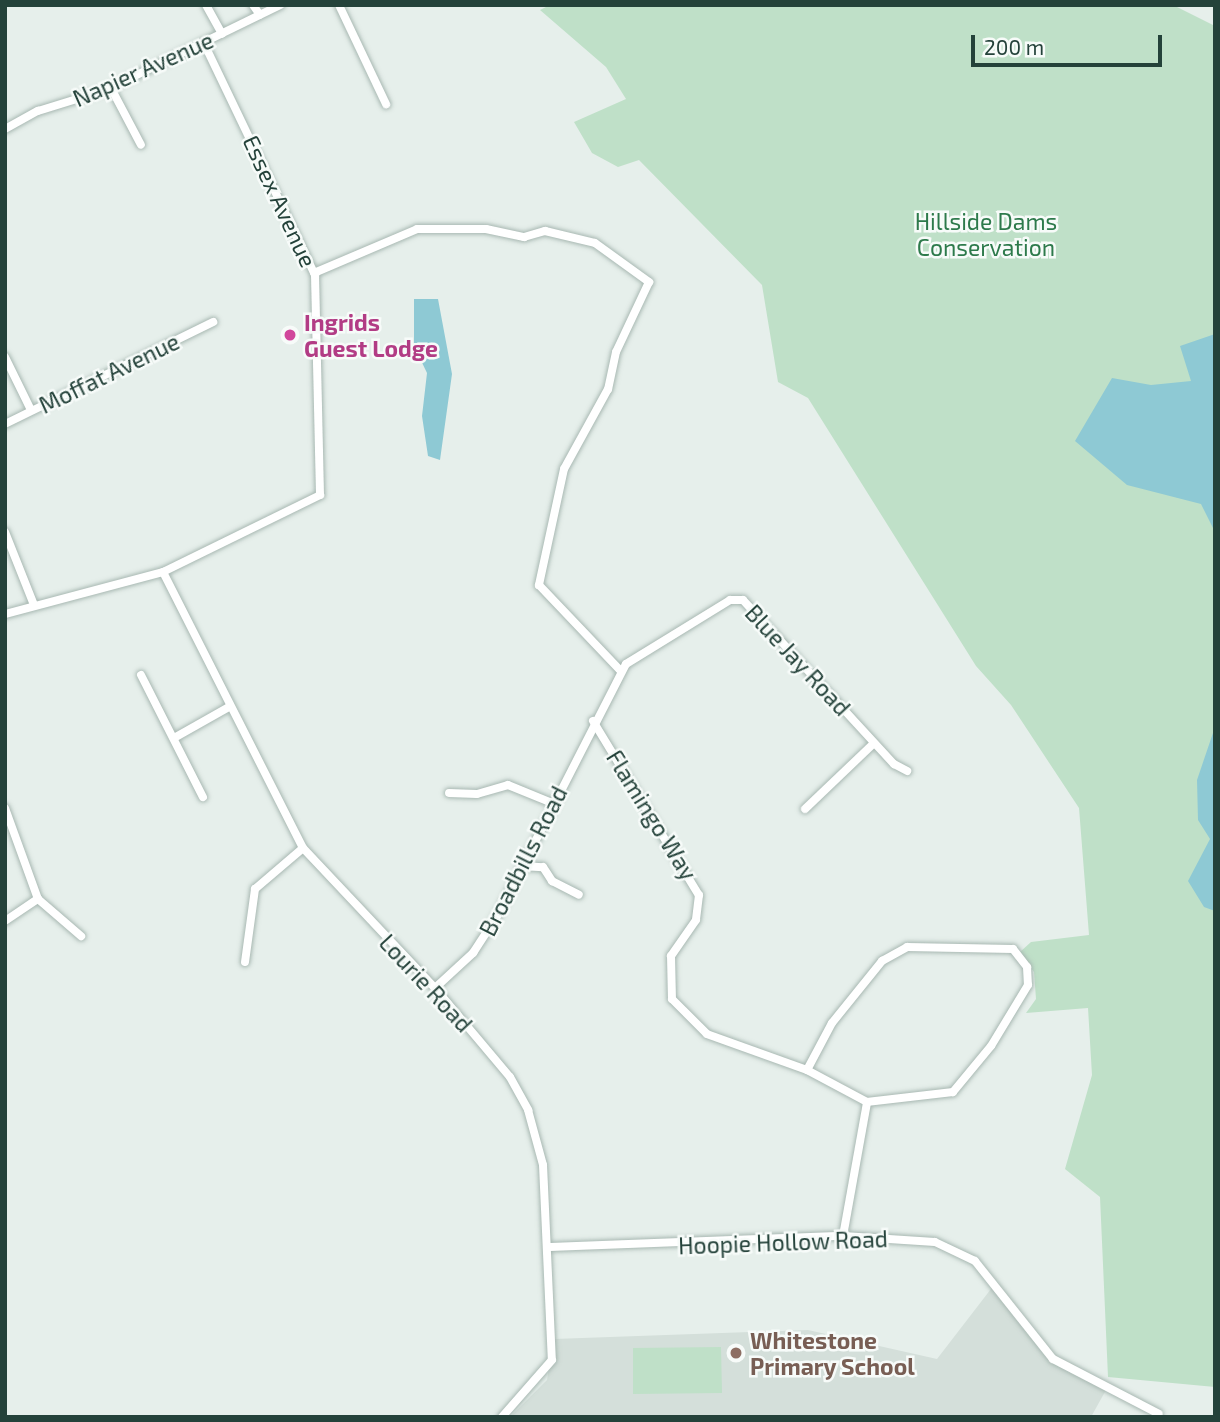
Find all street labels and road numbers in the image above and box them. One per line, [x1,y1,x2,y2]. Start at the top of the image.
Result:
street label: Napier Avenue [68,26,218,112]
street label: Essex Avenue [237,130,323,272]
street label: Moffat Avenue [34,327,184,419]
street label: Blue Jay Road [739,599,857,721]
street label: Flamingo Way [601,745,703,885]
street label: Broadbills Road [473,782,573,940]
street label: Lourie Road [374,928,478,1038]
street label: Hoopie Hollow Road [678,1225,888,1259]

